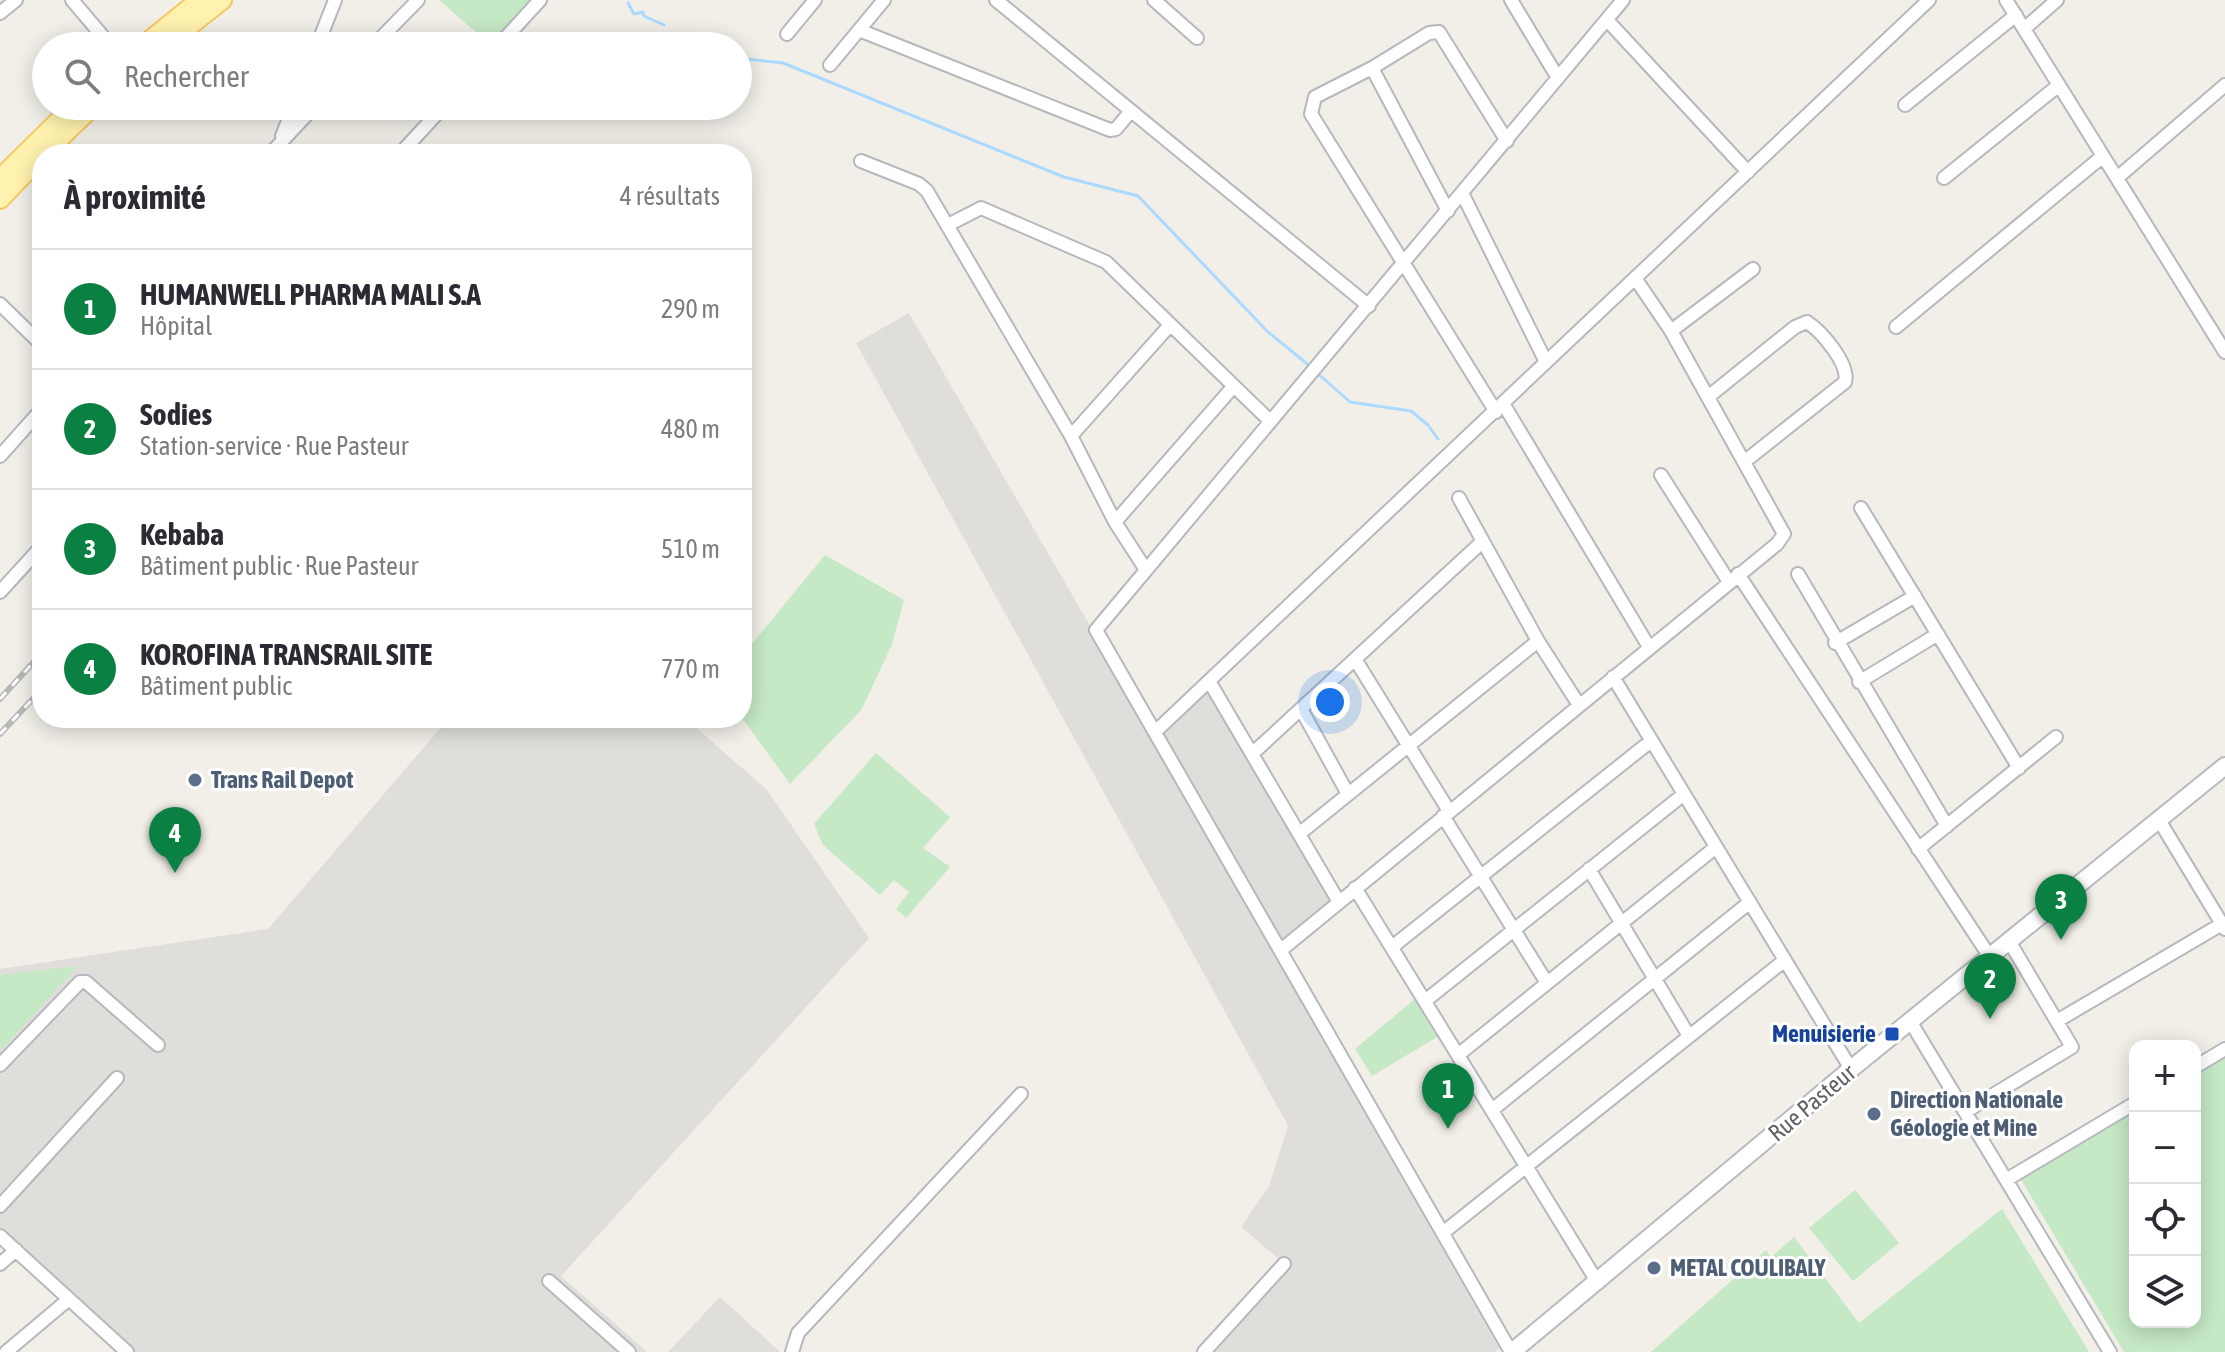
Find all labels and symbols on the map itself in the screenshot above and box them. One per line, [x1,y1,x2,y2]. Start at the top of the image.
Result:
your location [1310,682,1350,722]
place label: Trans Rail Depot [211,766,354,793]
marker: Trans Rail Depot [186,771,204,789]
pin: 4 [149,807,201,873]
pin: 3 [2035,874,2087,940]
pin: 2 [1964,953,2016,1019]
place label: Menuisierie [1772,1020,1876,1047]
marker: Menuisierie [1883,1025,1901,1043]
street label: Rue Pasteur [1763,1058,1861,1147]
pin: 1 [1422,1063,1474,1129]
place label: Direction Nationale Géologie et Mine [1890,1086,2063,1141]
marker: Direction Nationale Géologie et Mine [1865,1105,1883,1123]
place label: METAL COULIBALY [1670,1254,1826,1281]
marker: METAL COULIBALY [1645,1259,1663,1277]

